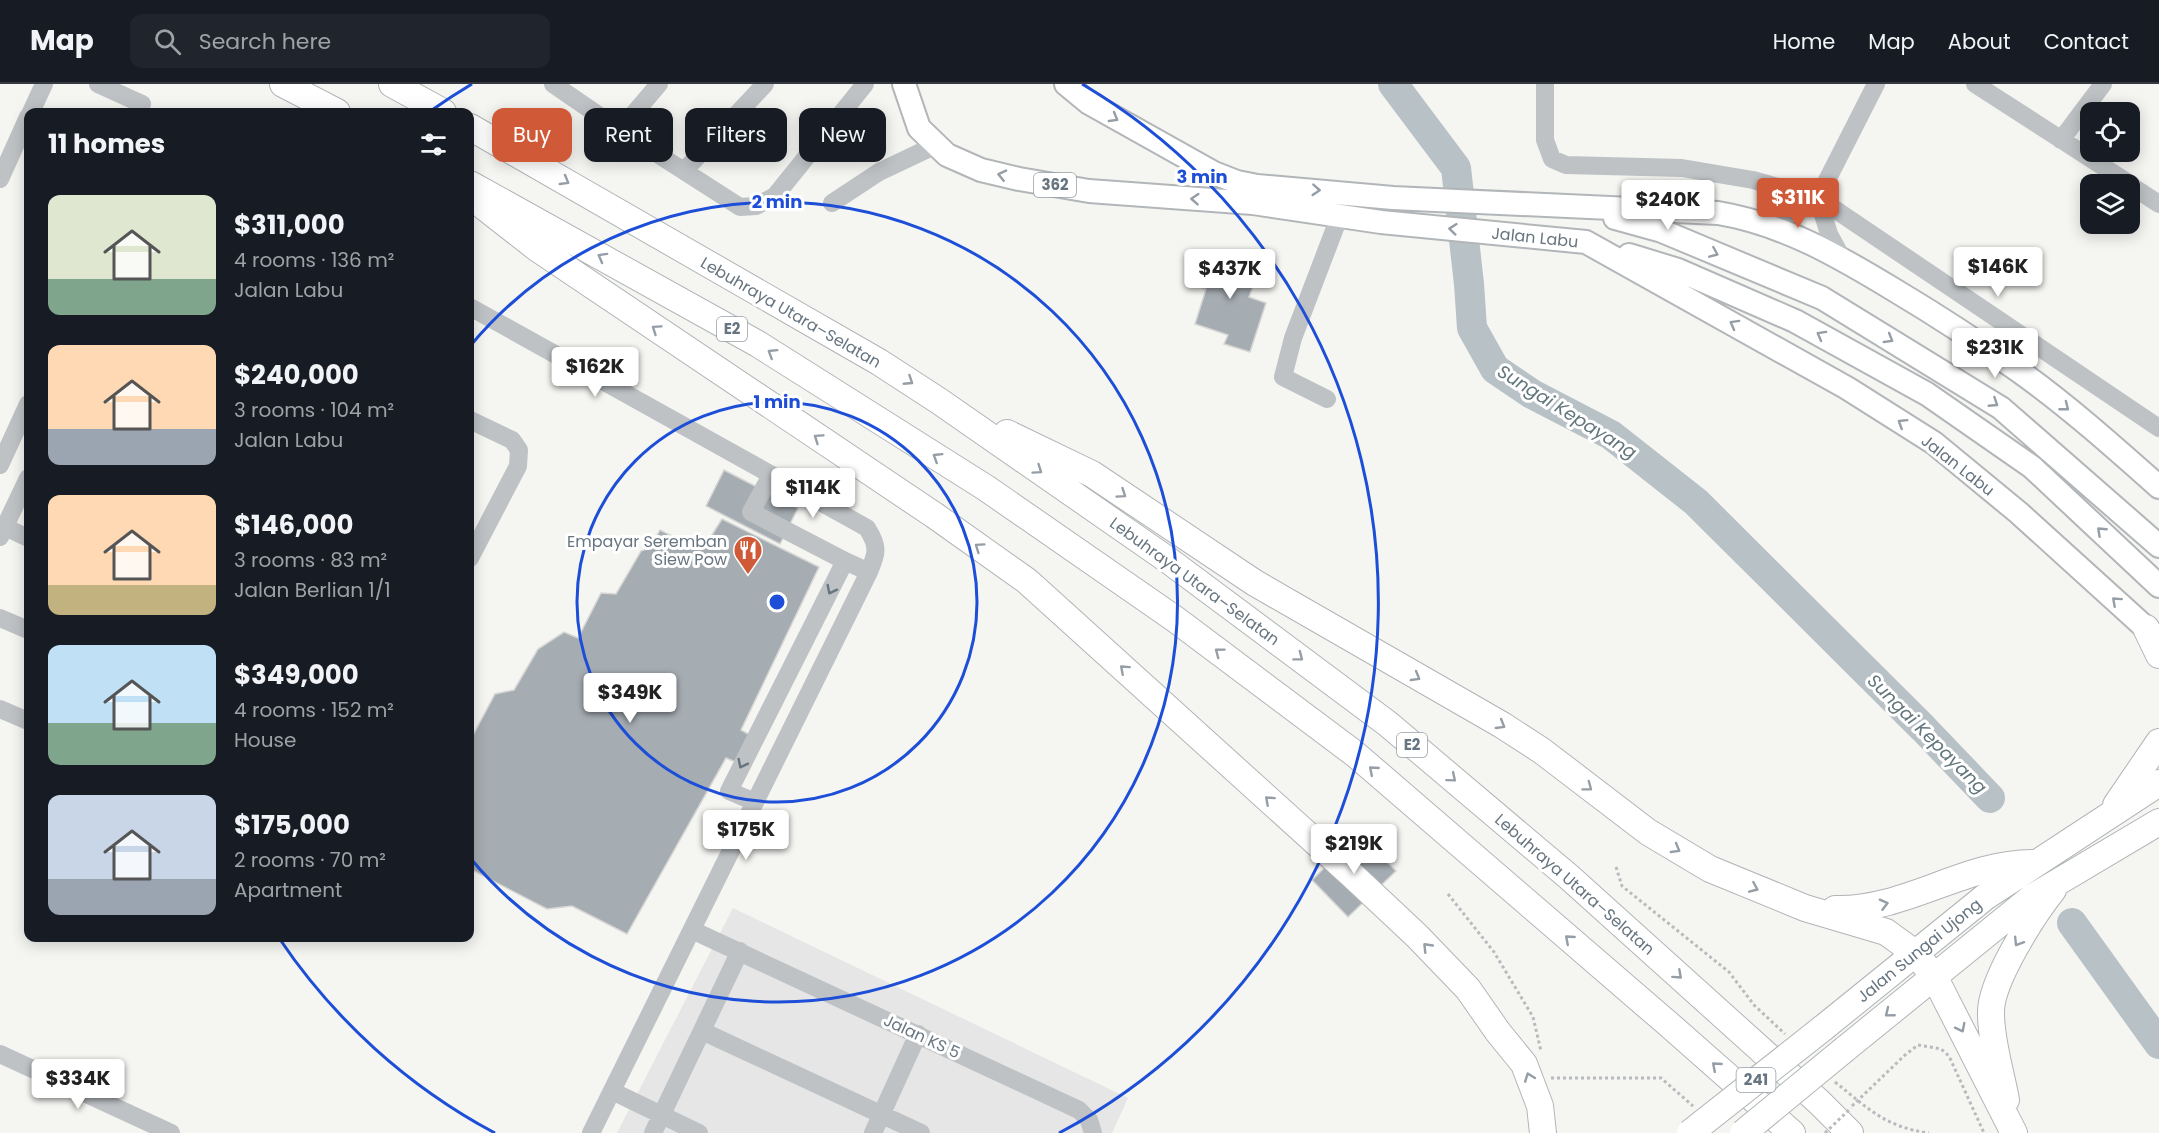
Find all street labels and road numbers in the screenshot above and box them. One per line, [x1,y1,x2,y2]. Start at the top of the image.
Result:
road number: 362 [1034,173,1076,197]
street label: Jalan Labu [1490,221,1580,254]
street label: Lebuhraya Utara–Selatan [696,251,885,374]
road number: E2 [717,317,747,341]
street label: Jalan Labu [1916,429,1999,501]
street label: Lebuhraya Utara–Selatan [1105,512,1284,651]
road number: E2 [1397,733,1427,757]
street label: Lebuhraya Utara–Selatan [1490,808,1660,960]
street label: Jalan Sungai Ujong [1852,893,1987,1008]
street label: Jalan KS 5 [880,1009,964,1064]
road number: 241 [1736,1068,1776,1092]

